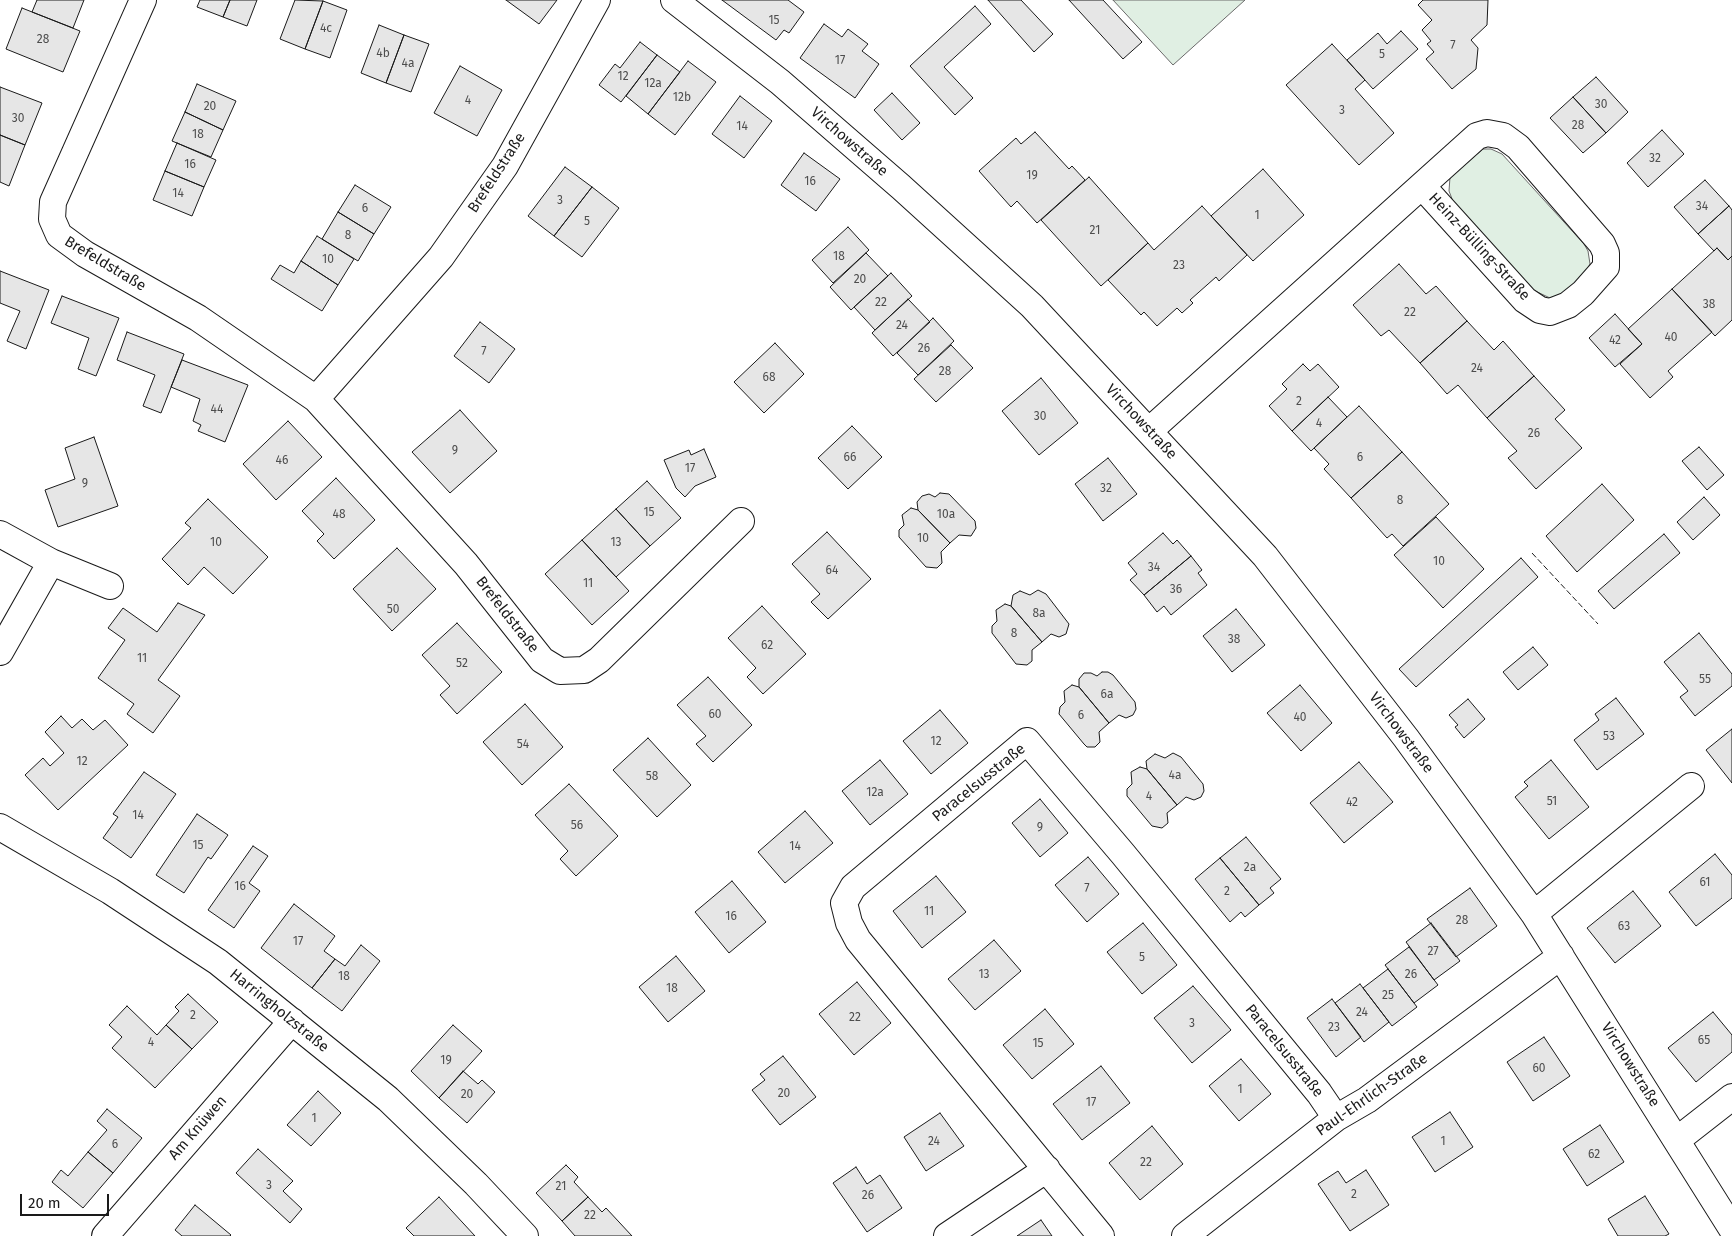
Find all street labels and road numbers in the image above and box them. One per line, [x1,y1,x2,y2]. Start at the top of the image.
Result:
street label: Virchowstraße [807,104,891,180]
street label: Brefeldstraße [464,130,530,216]
street label: Heinz-Bülling-Straße [1425,190,1533,304]
street label: Brefeldstraße [61,233,149,295]
street label: Virchowstraße [1102,381,1180,463]
street label: Brefeldstraße [472,573,542,657]
street label: Virchowstraße [1365,689,1437,777]
street label: Paracelsusstraße [929,740,1029,826]
street label: Harringholzstraße [226,966,332,1056]
street label: Paracelsusstraße [1241,1001,1327,1101]
street label: Virchowstraße [1597,1019,1663,1111]
street label: Paul-Ehrlich-Straße [1313,1050,1431,1140]
street label: Am Knüwen [165,1092,231,1164]

